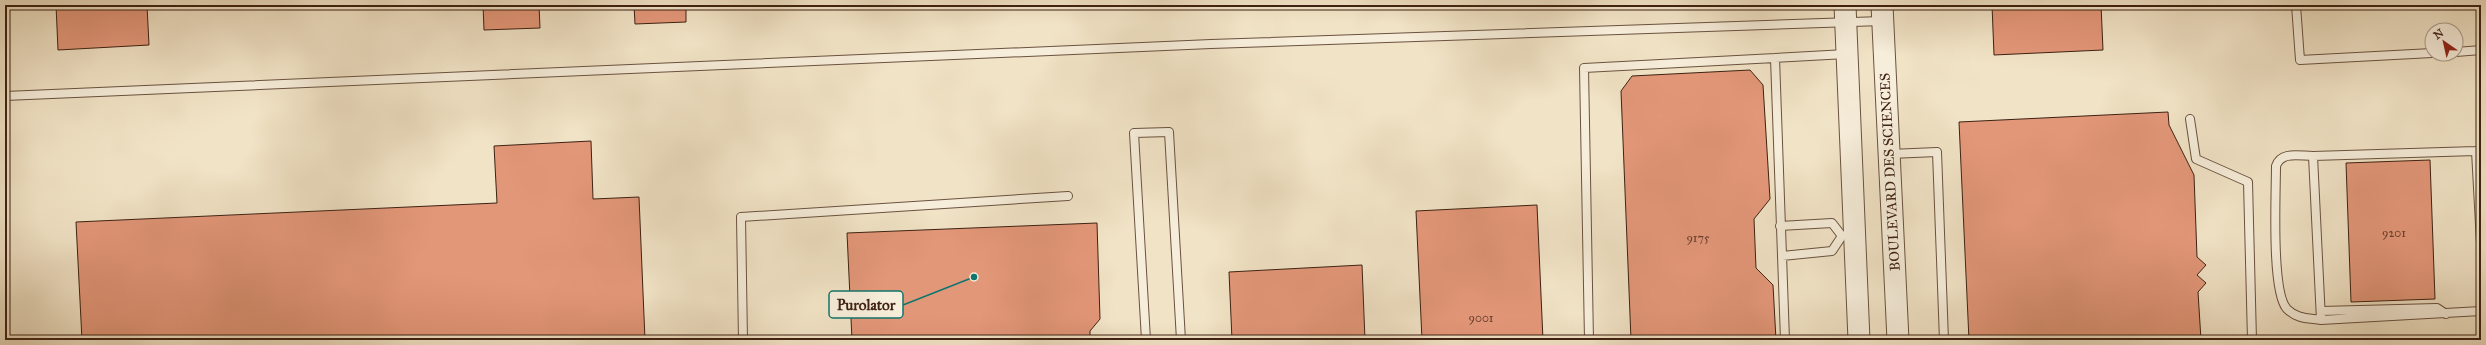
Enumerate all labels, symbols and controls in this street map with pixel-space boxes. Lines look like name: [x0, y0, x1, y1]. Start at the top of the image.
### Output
north arrow: [2424, 22, 2464, 62]
text: N: [2431, 26, 2447, 42]
street label: BOULEVARD DES SCIENCES: [1876, 73, 1904, 271]
house number: 9201: [2382, 226, 2406, 240]
house number: 9175: [1686, 231, 1710, 245]
callout: Purolator: [829, 291, 903, 318]
text: Purolator: [837, 296, 896, 314]
house number: 9001: [1468, 311, 1494, 325]

